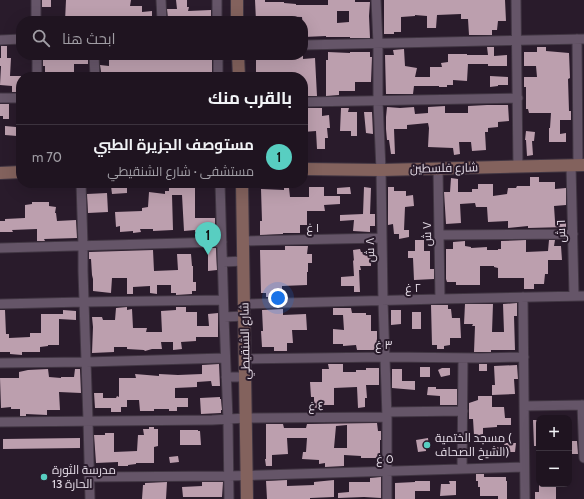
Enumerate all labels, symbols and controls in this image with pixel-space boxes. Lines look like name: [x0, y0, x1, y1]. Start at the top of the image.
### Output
search box: [16, 16, 308, 60]
icon: search: [30, 27, 52, 49]
text: ابحث هنا: [62, 30, 116, 48]
text: بالقرب منك: [208, 88, 292, 108]
text: مستوصف الجزيرة الطبي: [94, 136, 254, 154]
text: 70 m: [32, 149, 62, 165]
text: 1: [277, 149, 281, 165]
street label: شارع فلسطين: [410, 159, 478, 177]
text: مستشفى · شارع الشنقيطي: [107, 163, 254, 179]
street label: ٦ ش: [553, 219, 568, 243]
street label: ١ غ: [306, 220, 320, 236]
street label: ٧ ش: [419, 221, 434, 247]
pin: 1: [195, 222, 221, 255]
street label: ٨ ش: [362, 237, 377, 263]
street label: ٢ غ: [405, 280, 421, 296]
your location: [268, 288, 288, 308]
street label: شارع الشنقيطي: [236, 302, 256, 380]
street label: ٣ غ: [375, 337, 393, 353]
street label: ٤ غ: [308, 398, 324, 414]
map controls: [536, 415, 572, 487]
button: +: [536, 415, 572, 451]
place label: مسجد الختمية ( الشيخ الصحاف): [435, 430, 512, 460]
marker: مسجد الختمية ( الشيخ الصحاف): [422, 440, 432, 450]
street label: ٥ غ: [376, 451, 394, 467]
button: −: [536, 451, 572, 487]
place label: مدرسة الثورة الحارة 13: [52, 462, 116, 491]
marker: مدرسة الثورة الحارة 13: [39, 472, 49, 482]

